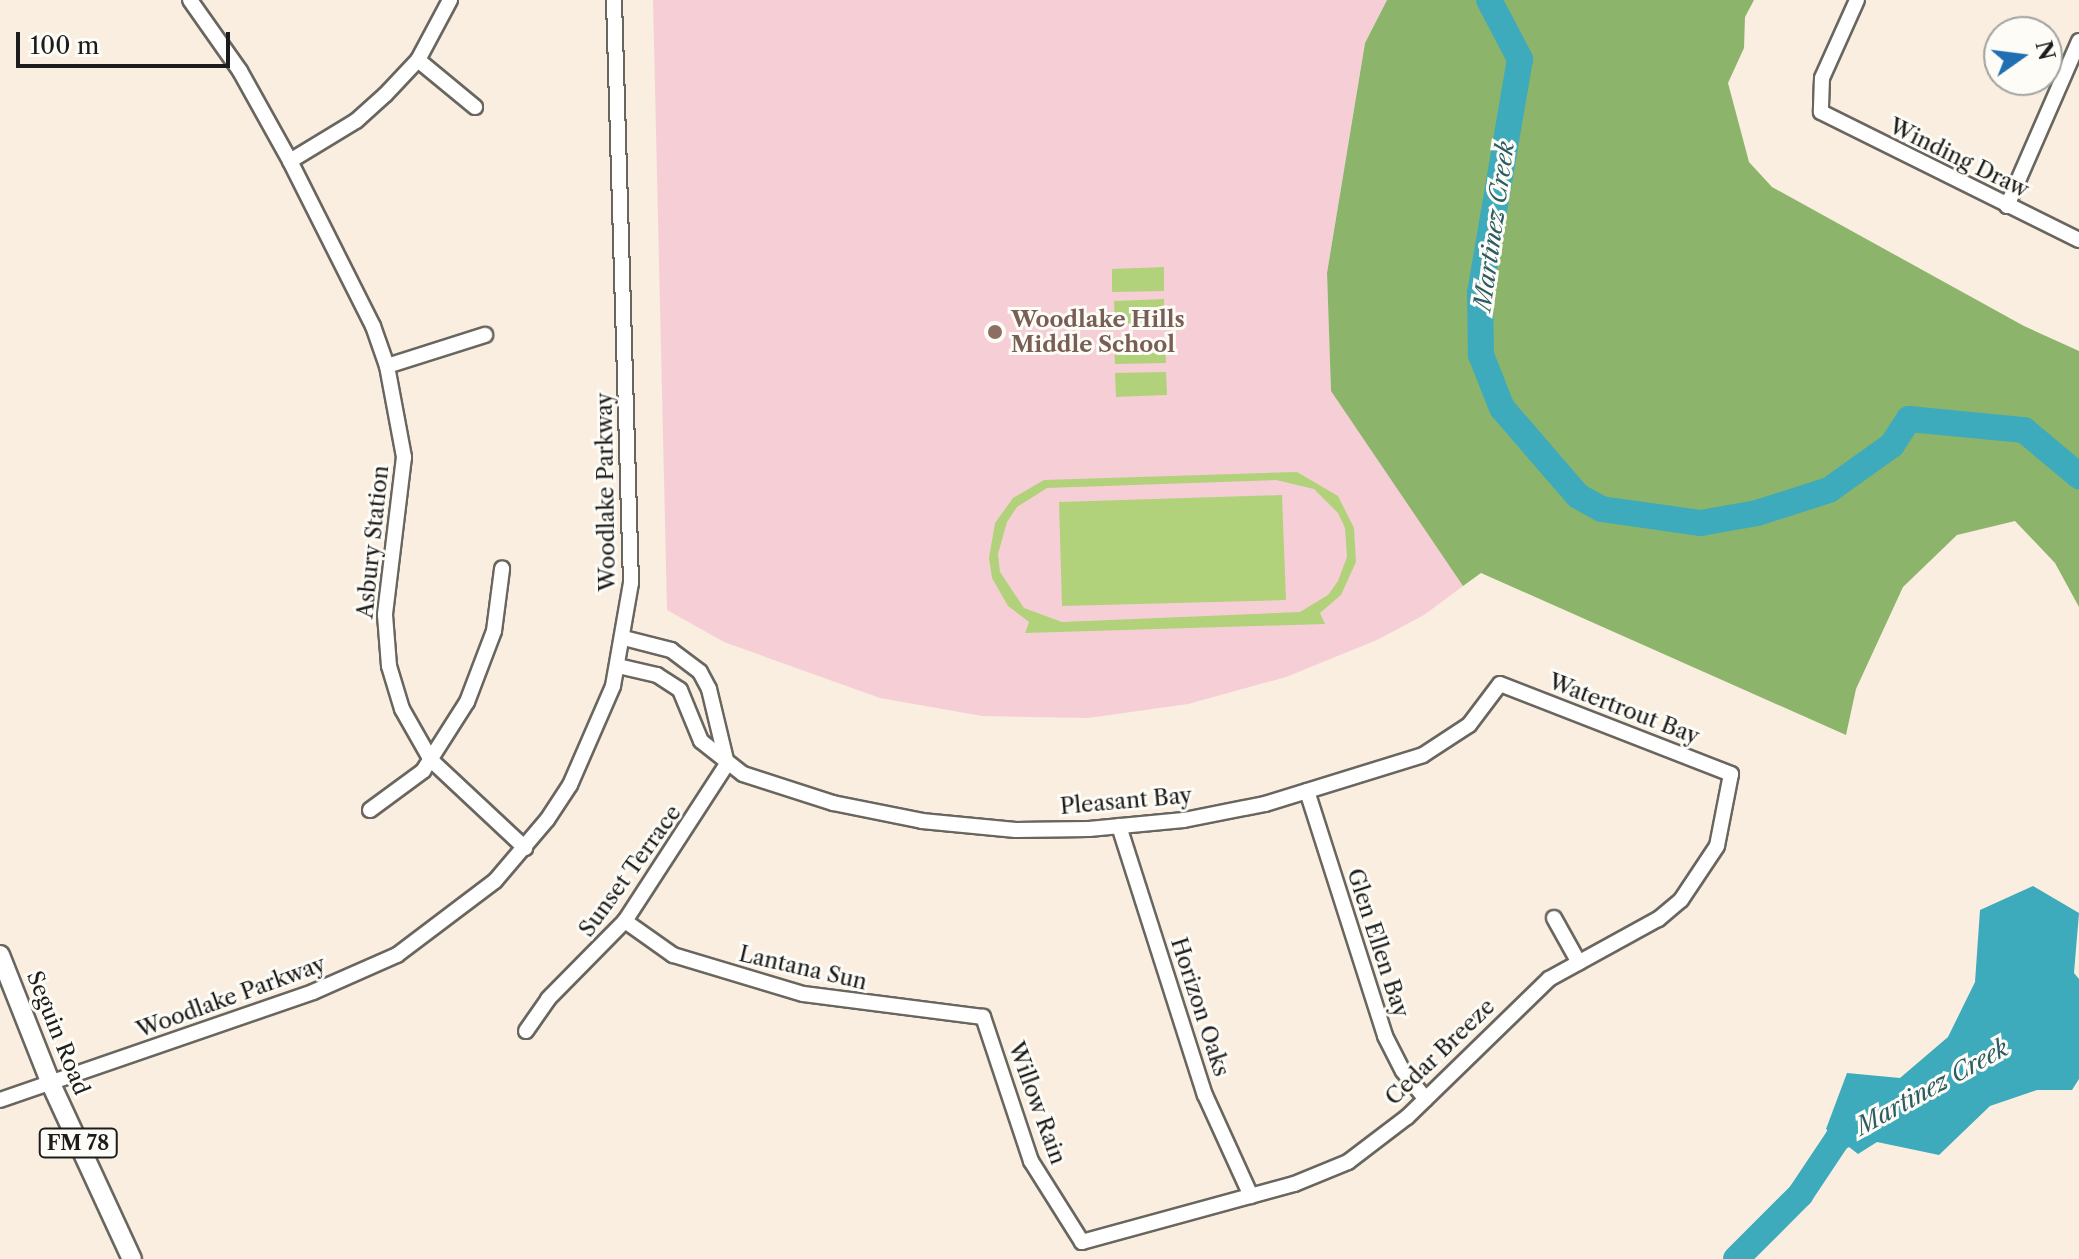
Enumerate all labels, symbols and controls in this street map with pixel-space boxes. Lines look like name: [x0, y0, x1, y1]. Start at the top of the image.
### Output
scale bar: [20, 16, 234, 66]
north arrow: [1983, 16, 2063, 96]
text: 100 m: [30, 31, 99, 60]
text: N: [2029, 38, 2060, 63]
street label: Winding Draw: [1885, 113, 2033, 203]
water label: Martinez Creek: [1468, 140, 1520, 312]
place label: Woodlake Hills Middle School: [1011, 306, 1185, 358]
marker: Woodlake Hills Middle School: [986, 323, 1004, 341]
street label: Woodlake Parkway: [591, 392, 621, 592]
street label: Asbury Station: [352, 464, 394, 620]
street label: Watertrout Bay: [1545, 668, 1703, 750]
street label: Pleasant Bay: [1059, 782, 1193, 820]
street label: Sunset Terrace: [573, 800, 687, 942]
street label: Glen Ellen Bay: [1341, 865, 1415, 1021]
street label: Horizon Oaks: [1165, 934, 1235, 1080]
street label: Lantana Sun: [736, 940, 870, 996]
street label: Woodlake Parkway: [133, 951, 329, 1043]
street label: Seguin Road: [21, 967, 95, 1099]
street label: Cedar Breeze: [1380, 993, 1500, 1111]
water label: Martinez Creek: [1850, 1033, 2014, 1141]
street label: Willow Rain: [1003, 1038, 1071, 1168]
road number: FM 78: [38, 1127, 118, 1159]

